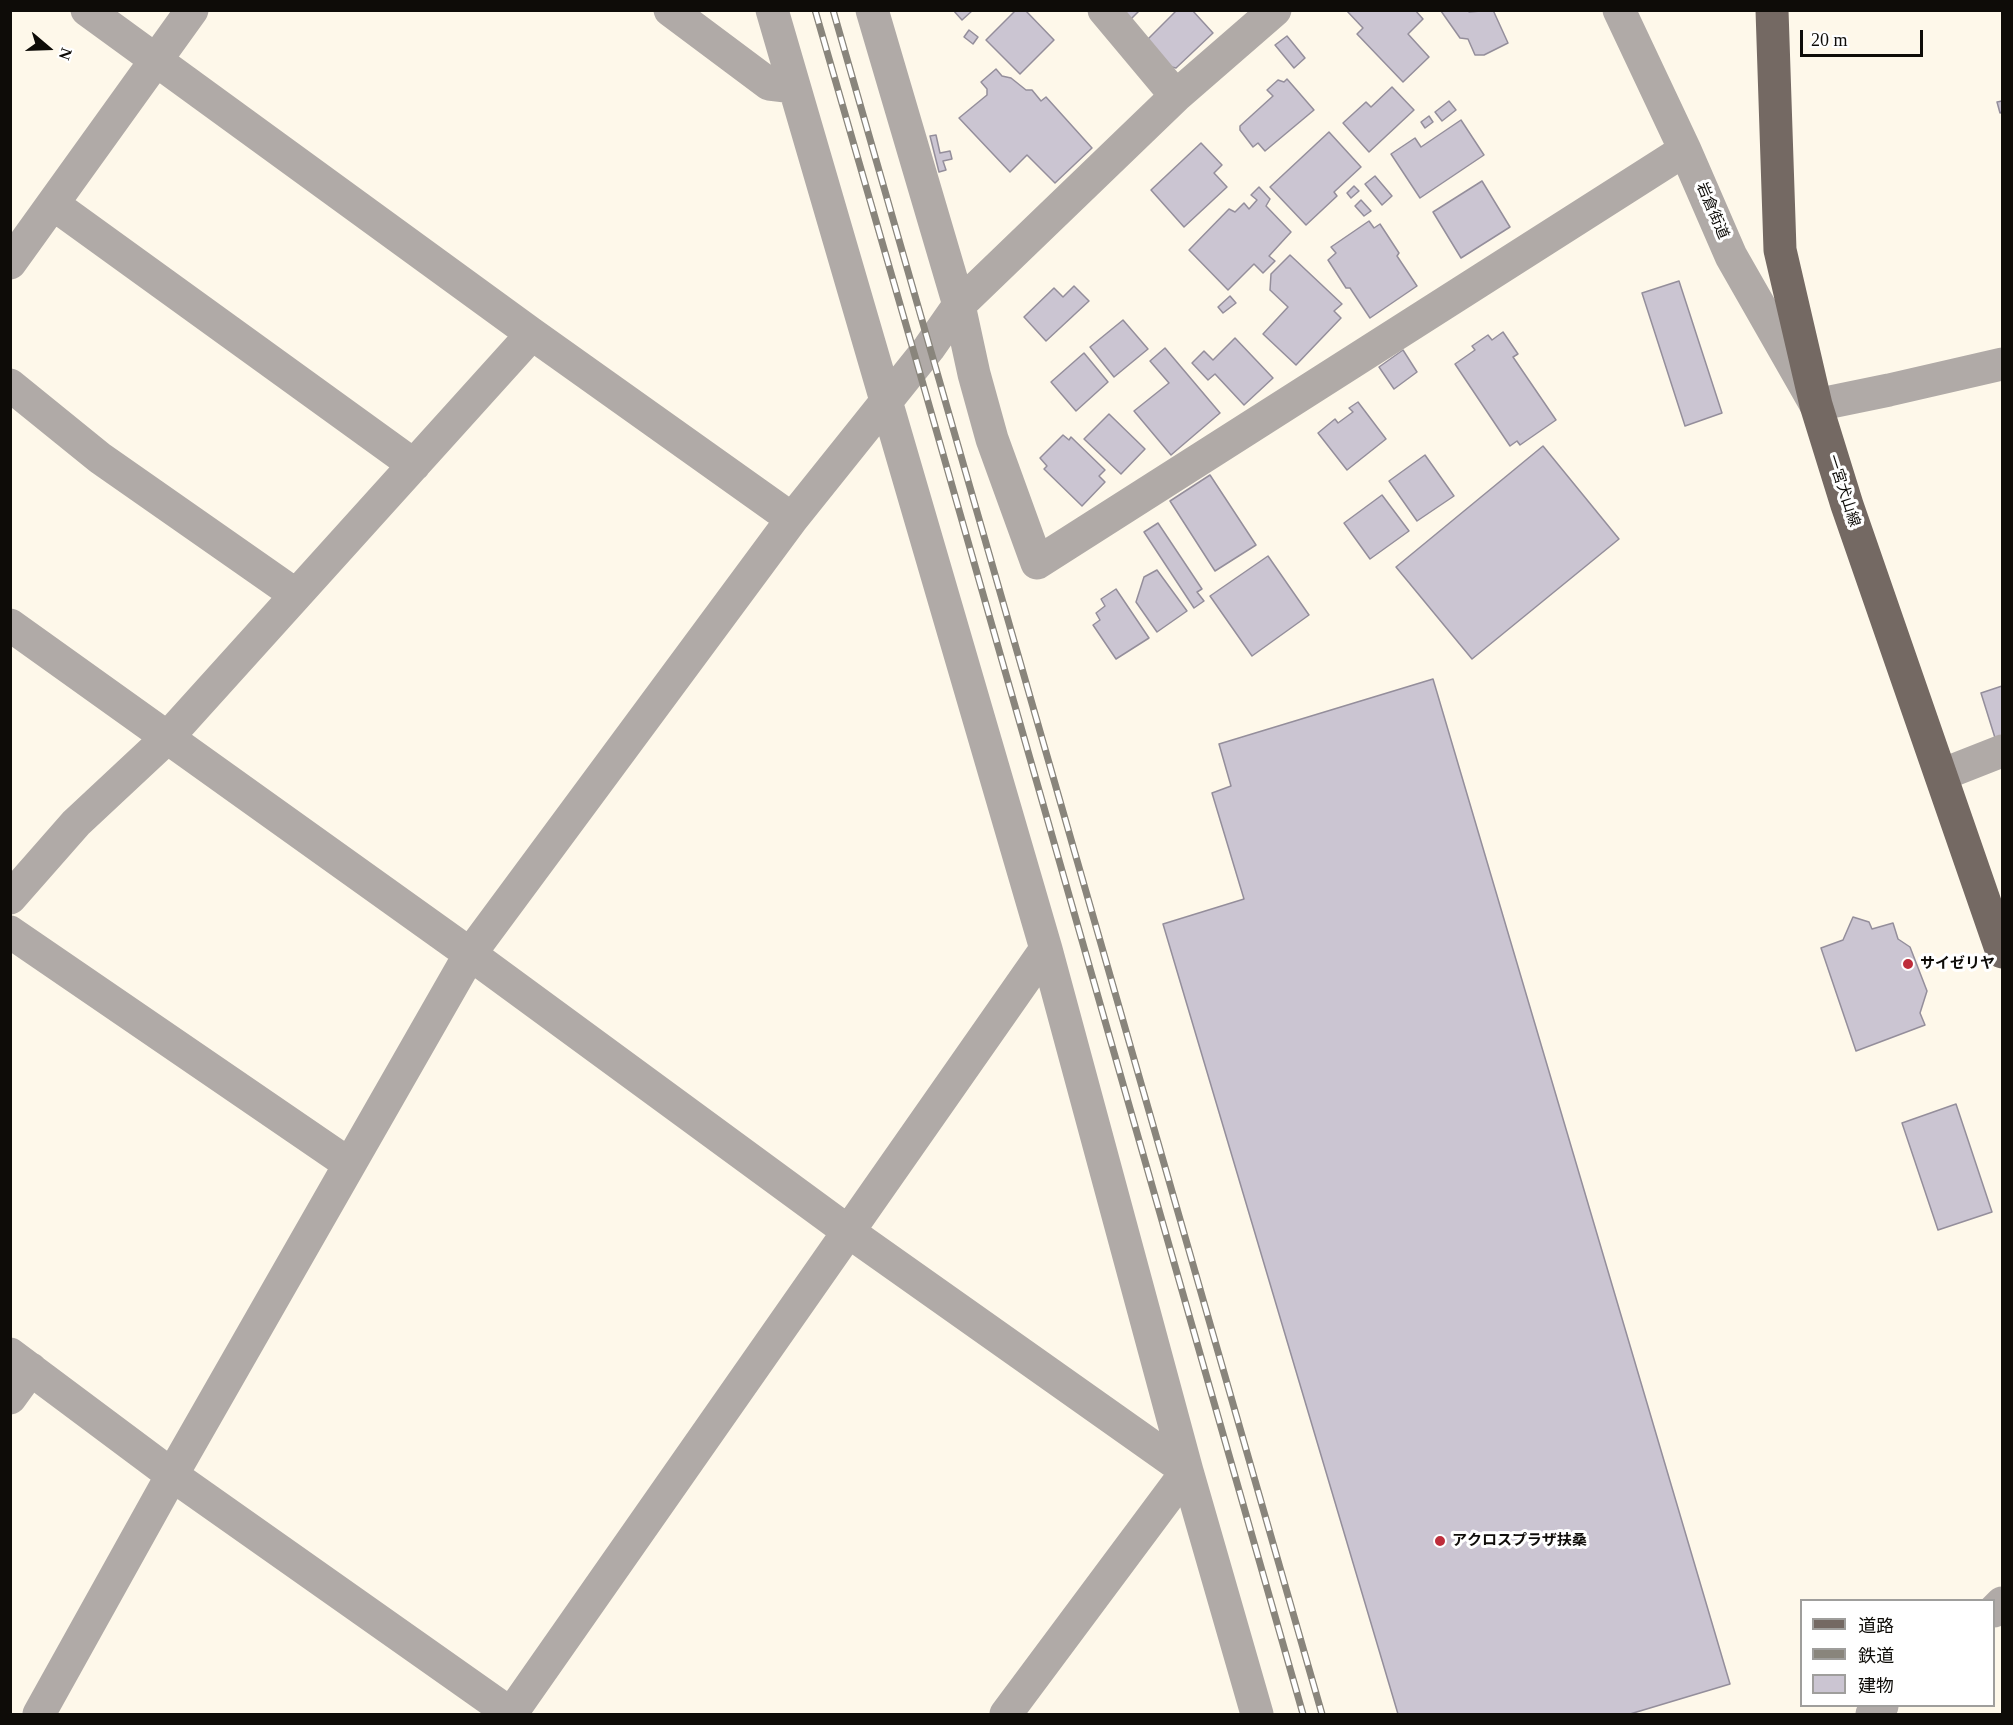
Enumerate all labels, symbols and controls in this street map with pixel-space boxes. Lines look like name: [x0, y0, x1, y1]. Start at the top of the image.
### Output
north arrow: [18, 18, 78, 78]
scale bar: [1803, 18, 1926, 56]
text: 20 m: [1811, 30, 1848, 50]
text: N: [56, 46, 75, 62]
street label: 岩倉街道: [1692, 180, 1732, 242]
street label: 一宮犬山線: [1823, 453, 1863, 529]
place label: サイゼリヤ: [1920, 955, 1995, 973]
marker: サイゼリヤ: [1901, 957, 1915, 971]
place label: アクロスプラザ扶桑: [1452, 1532, 1587, 1550]
marker: アクロスプラザ扶桑: [1433, 1534, 1447, 1548]
legend: [1800, 1599, 1995, 1707]
text: 道路: [1858, 1616, 1894, 1636]
text: 鉄道: [1858, 1646, 1894, 1666]
text: 建物: [1858, 1676, 1894, 1696]

